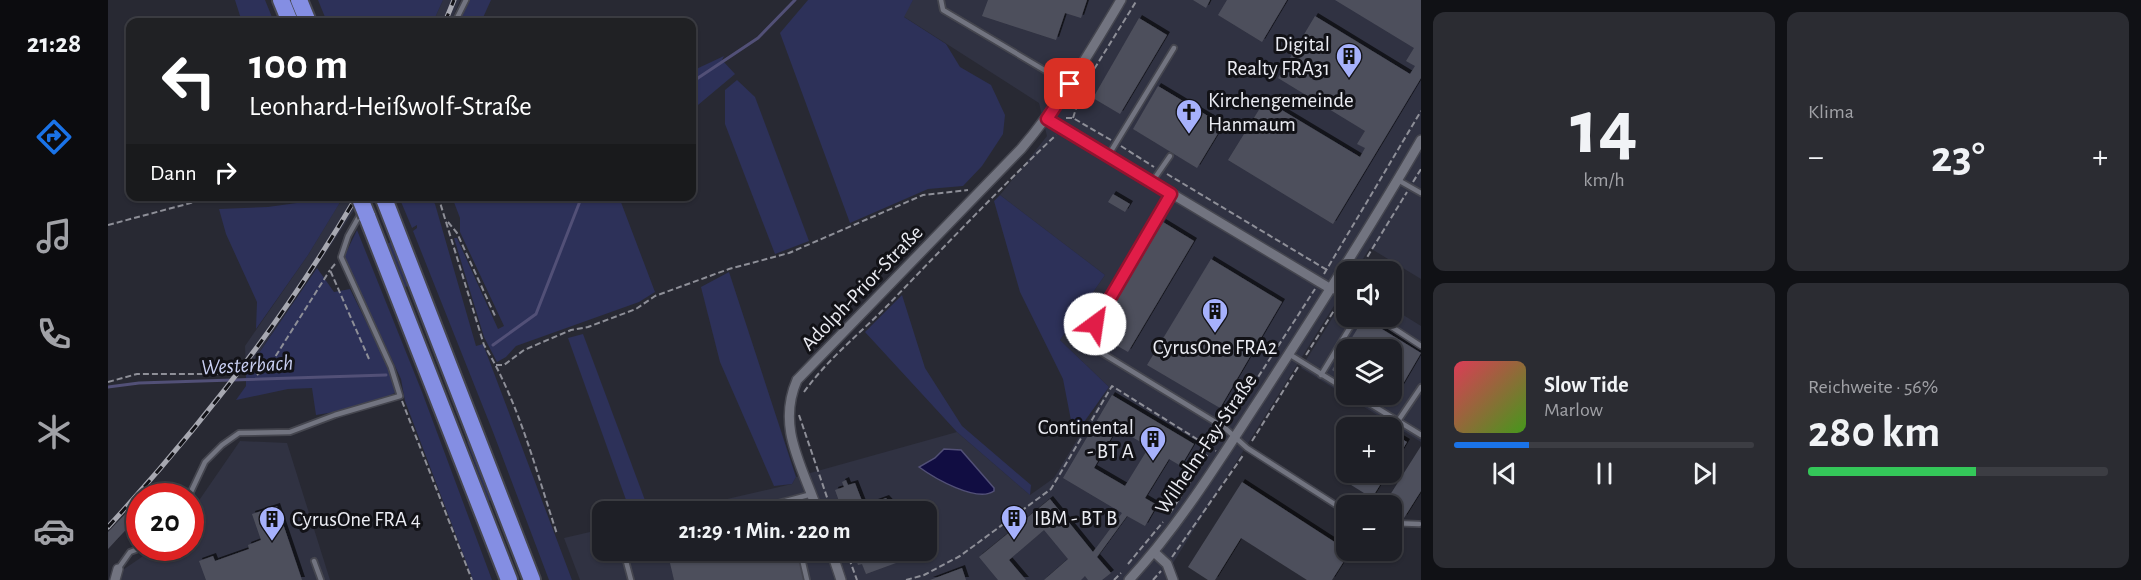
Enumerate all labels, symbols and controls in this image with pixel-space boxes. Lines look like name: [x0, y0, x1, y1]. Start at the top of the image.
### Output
text: 21:28: [27, 30, 81, 57]
place label: Digital Realty FRA31: [1227, 34, 1330, 79]
building icon: Digital Realty FRA31: [1334, 41, 1364, 79]
icon: left: [150, 42, 228, 120]
text: 100 m: [249, 44, 348, 86]
pin: [1044, 58, 1095, 109]
icon: arrive: [1053, 67, 1086, 100]
place label: Kirchengemeinde Hanmaum: [1208, 90, 1354, 135]
text: 14: [1570, 90, 1638, 168]
text: Leonhard-Heißwolf-Straße: [249, 93, 532, 120]
church icon: Kirchengemeinde Hanmaum: [1174, 97, 1204, 135]
text: Klima: [1808, 102, 1854, 122]
icon: directions: [33, 116, 75, 158]
text: 23°: [1931, 135, 1985, 180]
text: −: [1808, 141, 1824, 174]
text: +: [2092, 141, 2108, 174]
icon: right: [209, 156, 242, 189]
text: Dann: [150, 162, 197, 184]
text: km/h: [1583, 170, 1625, 190]
icon: music: [33, 215, 75, 257]
street label: Adolph-Prior-Straße: [797, 221, 927, 355]
map controls: [1336, 261, 1402, 561]
button: sound: [1336, 261, 1402, 327]
position arrow: [1063, 292, 1127, 356]
building icon: CyrusOne FRA2: [1200, 296, 1230, 334]
icon: phone: [33, 313, 75, 355]
place label: CyrusOne FRA2: [1153, 337, 1277, 358]
button: layers: [1336, 339, 1402, 405]
water label: Westerbach: [200, 352, 294, 378]
street label: Wilhelm-Fay-Straße: [1151, 370, 1261, 518]
text: Slow Tide: [1544, 374, 1629, 396]
text: Reichweite · 56%: [1808, 377, 1938, 397]
text: Marlow: [1544, 400, 1603, 420]
text: 280 km: [1808, 410, 1940, 455]
icon: climate: [33, 411, 75, 453]
place label: Continental - BT A: [1038, 417, 1134, 462]
button: +: [1336, 417, 1402, 483]
building icon: Continental - BT A: [1138, 424, 1168, 462]
icon: previous: [1488, 457, 1521, 490]
icon: pause: [1588, 457, 1621, 490]
icon: next: [1688, 457, 1721, 490]
speed limit sign: 20: [126, 483, 204, 561]
button: −: [1336, 495, 1402, 561]
building icon: IBM - BT B: [999, 503, 1029, 541]
building icon: CyrusOne FRA 4: [257, 504, 287, 542]
place label: IBM - BT B: [1034, 508, 1117, 529]
place label: CyrusOne FRA 4: [292, 509, 421, 530]
icon: car: [33, 510, 75, 552]
text: 21:29 · 1 Min. · 220 m: [678, 520, 851, 542]

